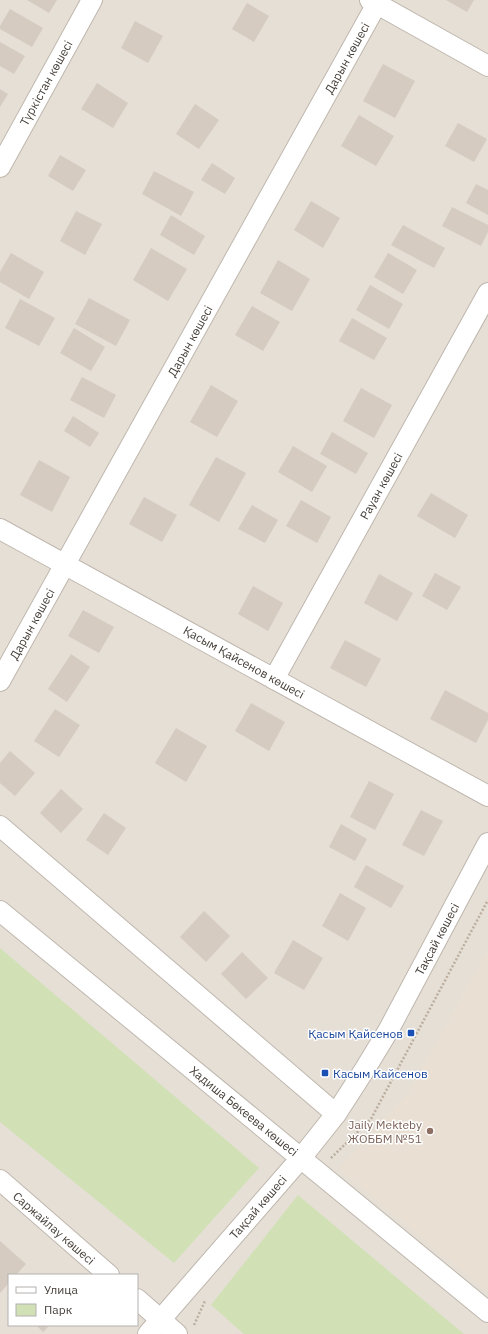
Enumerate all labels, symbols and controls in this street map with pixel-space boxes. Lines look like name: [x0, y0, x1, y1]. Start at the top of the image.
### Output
street label: Дарын көшесі: [321, 20, 373, 96]
street label: Түркістан көшесі: [16, 38, 76, 128]
street label: Дарын көшесі: [164, 303, 216, 379]
street label: Рауан көшесі: [357, 450, 405, 522]
street label: Дарын көшесі: [6, 586, 58, 662]
street label: Қасым Қайсенов көшесі: [181, 622, 307, 702]
street label: Тақсай көшесі: [412, 900, 462, 978]
place label: Қасым Қайсенов: [308, 1026, 403, 1041]
marker: Қасым Қайсенов: [406, 1028, 416, 1038]
street label: Хадиша Бөкеева көшесі: [187, 1063, 301, 1159]
place label: Касым Кайсенов: [333, 1066, 428, 1081]
marker: Касым Кайсенов: [320, 1068, 330, 1078]
place label: Jaily Mekteby ЖОББМ №51: [348, 1117, 422, 1146]
marker: Jaily Mekteby ЖОББМ №51: [425, 1126, 435, 1136]
street label: Тақсай көшесі: [226, 1172, 290, 1242]
street label: Саржайлау көшесі: [10, 1188, 98, 1268]
legend: [8, 1274, 138, 1326]
text: Улица: [44, 1282, 78, 1297]
text: Парк: [44, 1302, 73, 1317]

